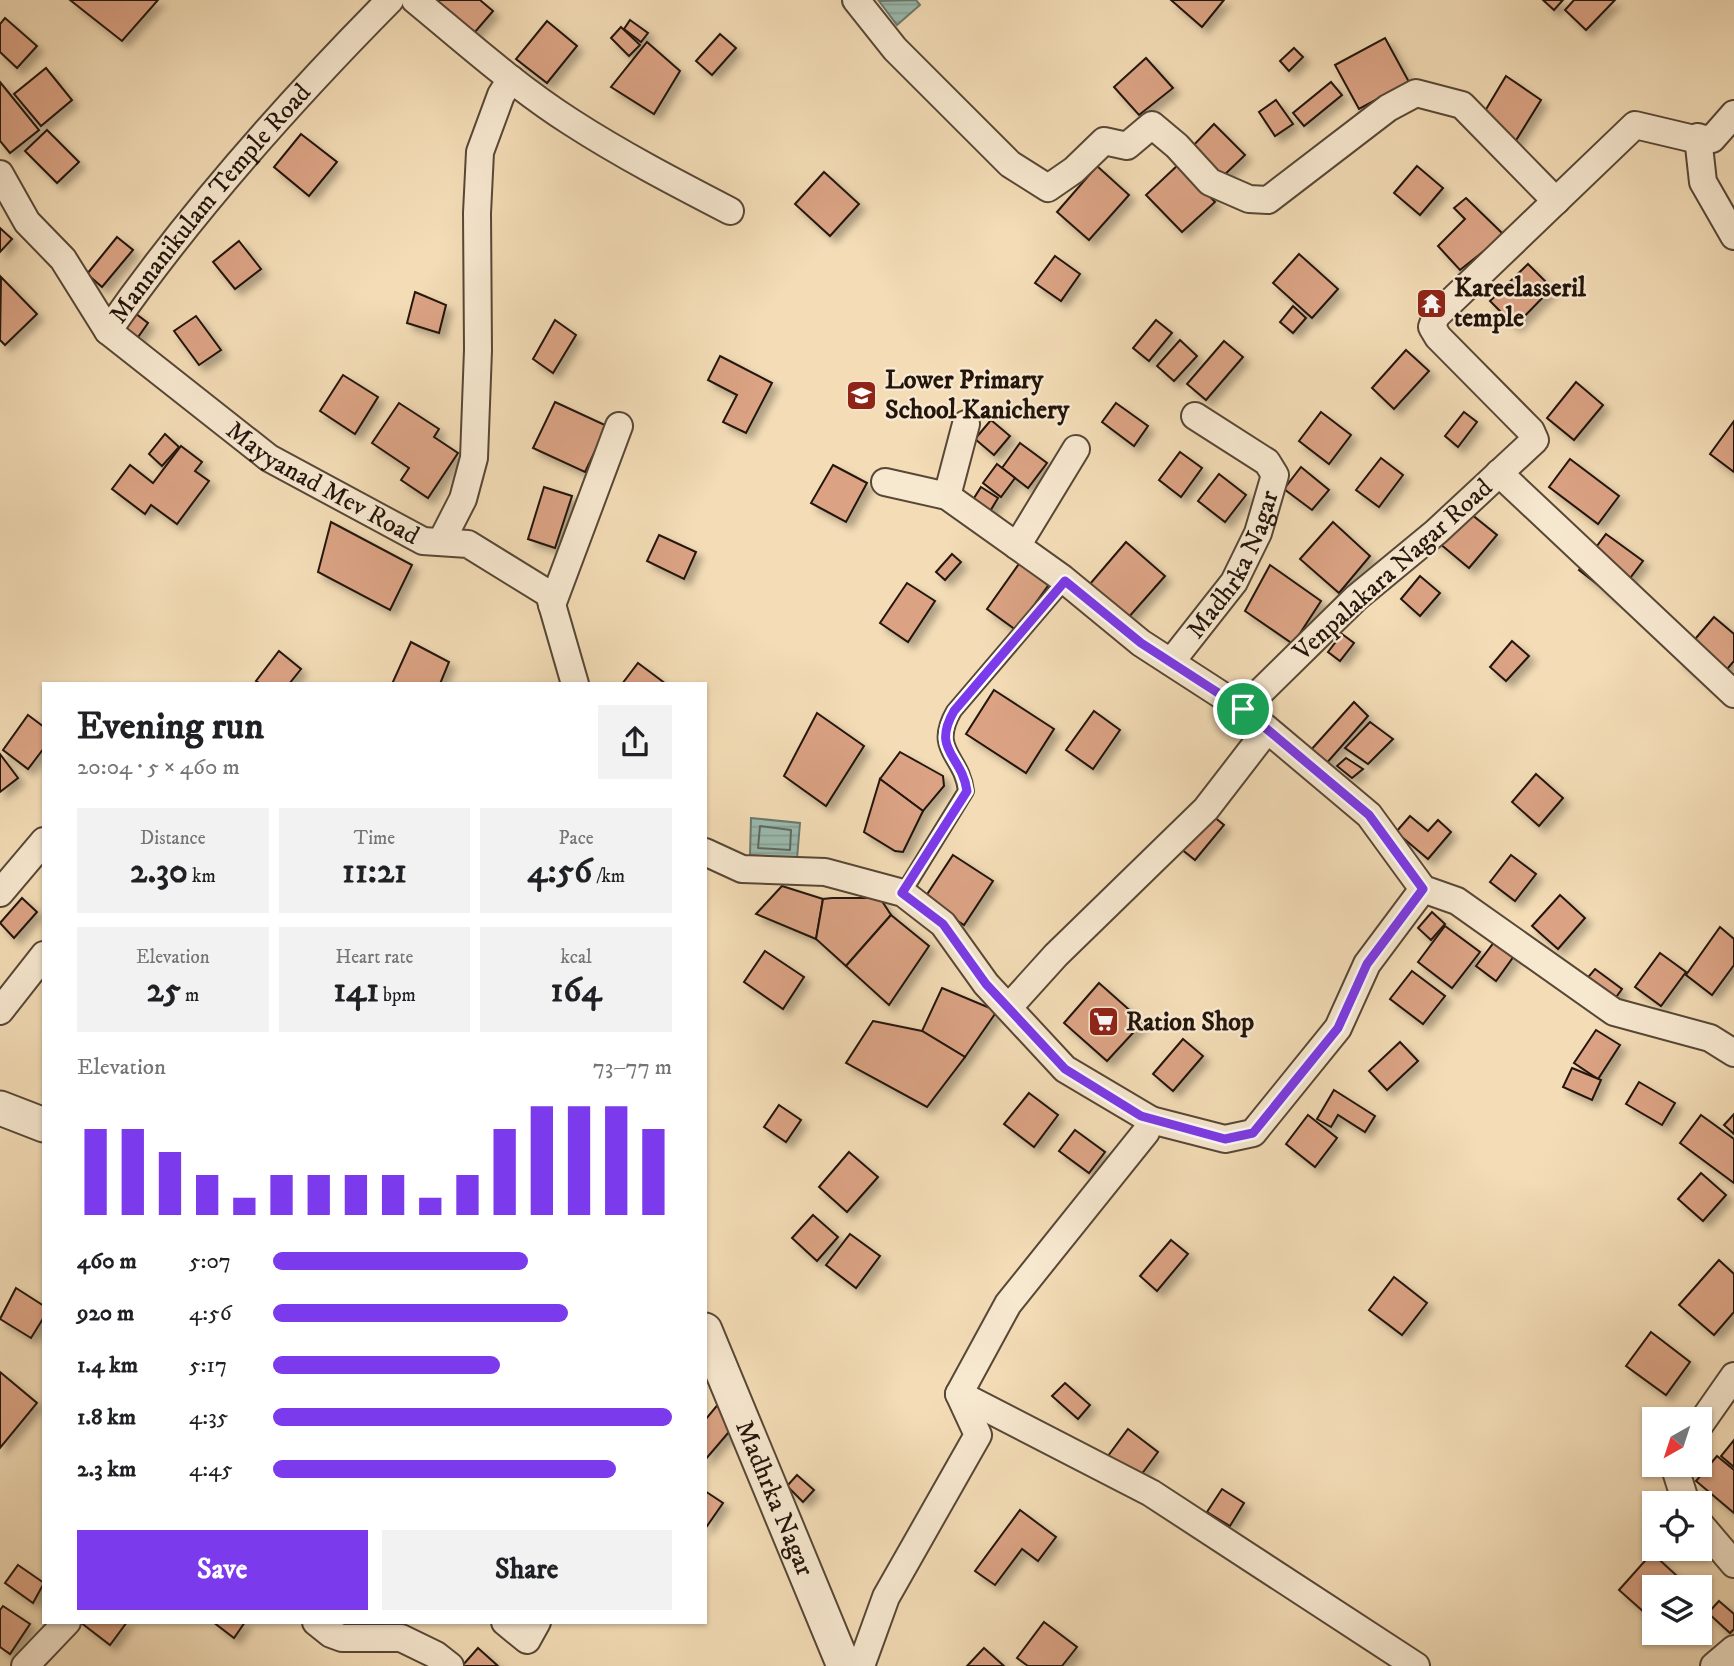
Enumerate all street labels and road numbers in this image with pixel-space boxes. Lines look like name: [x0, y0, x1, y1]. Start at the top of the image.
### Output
street label: Mannanikulam Temple Road: [102, 77, 318, 330]
street label: Mayyanad Mev Road: [219, 414, 425, 552]
street label: Venpalakara Nagar Road: [1286, 472, 1500, 669]
street label: Madhrka Nagar: [1179, 486, 1286, 645]
street label: Madhrka Nagar: [728, 1415, 822, 1581]

